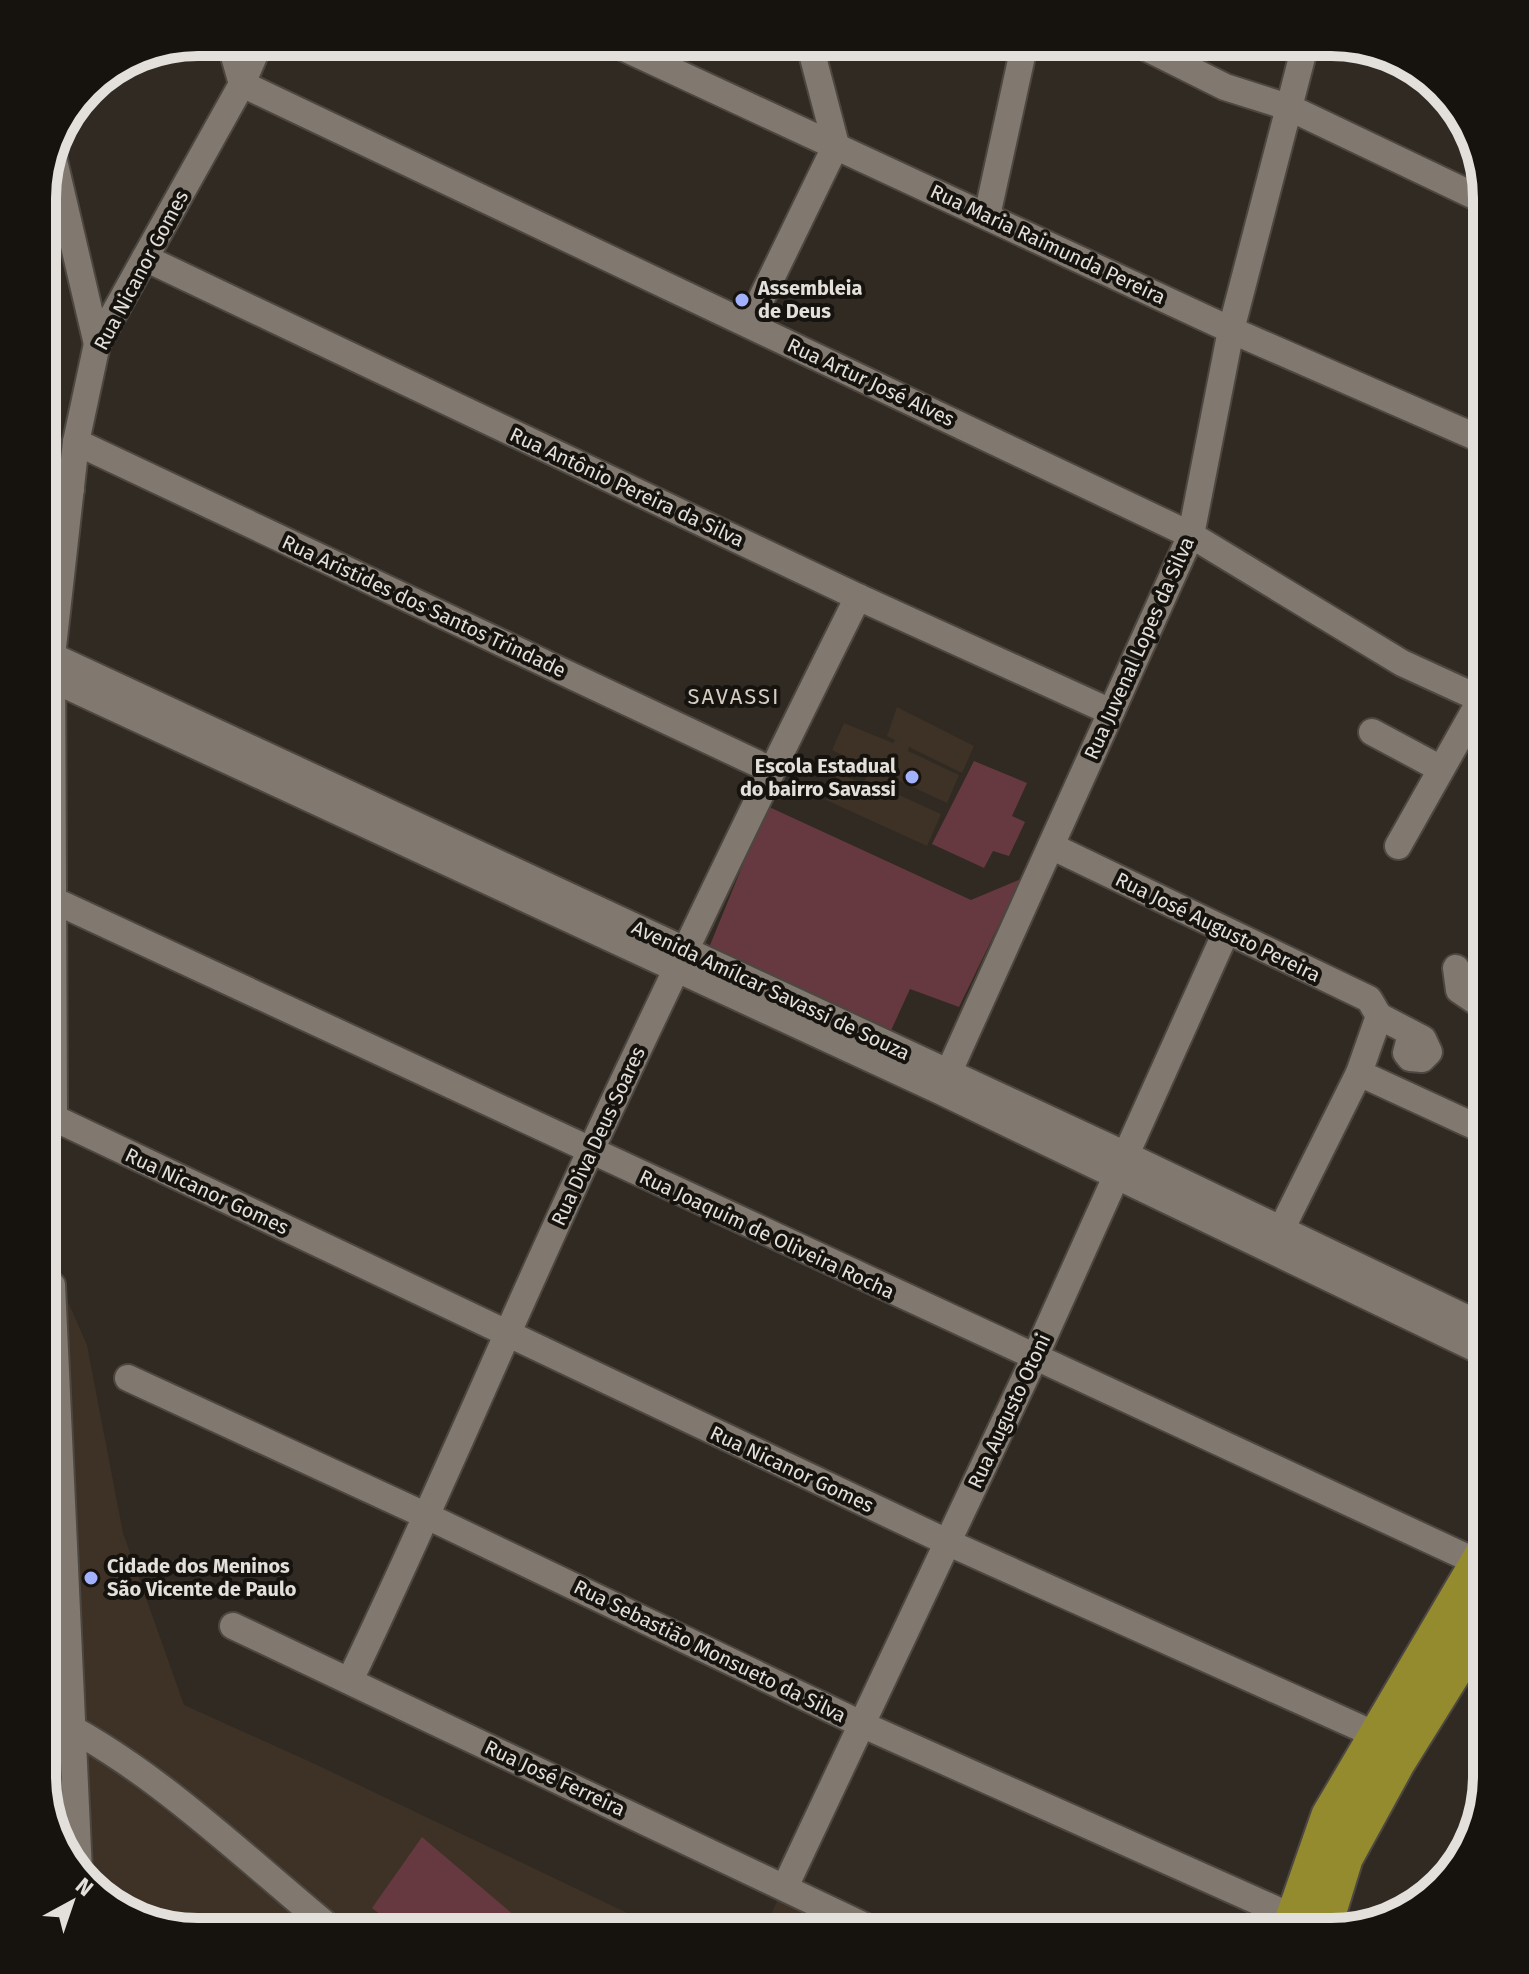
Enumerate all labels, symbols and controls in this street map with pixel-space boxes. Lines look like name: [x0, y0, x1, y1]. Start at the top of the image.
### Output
street label: Rua Maria Raimunda Pereira: [927, 179, 1169, 309]
street label: Rua Nicanor Gomes: [89, 186, 193, 354]
place label: Assembleia de Deus: [757, 276, 862, 323]
marker: Assembleia de Deus: [733, 291, 751, 309]
street label: Rua Artur José Alves: [784, 333, 958, 431]
street label: Rua Antônio Pereira da Silva: [506, 422, 748, 552]
street label: Rua Aristides dos Santos Trindade: [278, 530, 570, 682]
street label: Rua Juvenal Lopes da Silva: [1079, 533, 1199, 763]
district label: SAVASSI: [688, 683, 780, 710]
place label: Escola Estadual do bairro Savassi: [740, 754, 896, 801]
marker: Escola Estadual do bairro Savassi: [903, 768, 921, 786]
street label: Rua José Augusto Pereira: [1112, 867, 1324, 987]
street label: Avenida Amílcar Savassi de Souza: [628, 915, 914, 1065]
street label: Rua Diva Deus Soares: [546, 1043, 650, 1229]
street label: Rua Nicanor Gomes: [121, 1143, 293, 1239]
street label: Rua Joaquim de Oliveira Rocha: [636, 1164, 898, 1304]
street label: Rua Augusto Otoni: [963, 1330, 1055, 1492]
street label: Rua Nicanor Gomes: [706, 1421, 878, 1517]
place label: Cidade dos Meninos São Vicente de Paulo: [107, 1554, 297, 1601]
marker: Cidade dos Meninos São Vicente de Paulo: [82, 1569, 100, 1587]
street label: Rua Sebastião Monsueto da Silva: [570, 1575, 850, 1727]
street label: Rua José Ferreira: [481, 1735, 629, 1821]
north arrow: [32, 1862, 112, 1942]
text: N: [70, 1872, 99, 1902]

